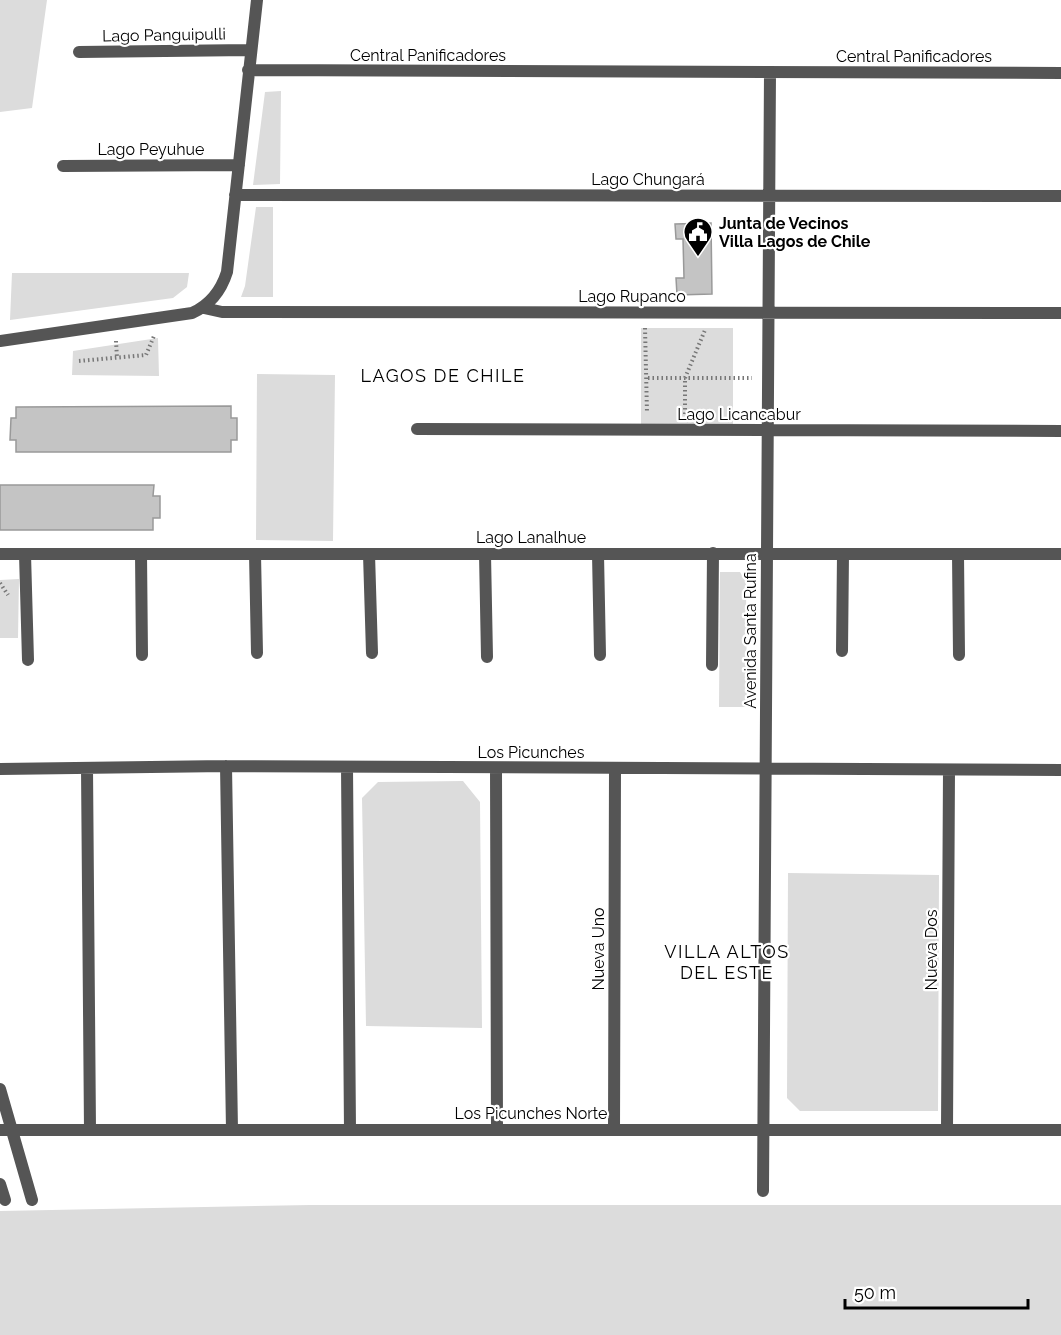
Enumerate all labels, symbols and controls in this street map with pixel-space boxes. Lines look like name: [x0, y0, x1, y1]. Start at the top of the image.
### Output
street label: Lago Panguipulli: [102, 24, 226, 46]
street label: Central Panificadores: [350, 46, 506, 65]
street label: Central Panificadores: [836, 47, 992, 66]
street label: Lago Peyuhue: [98, 140, 204, 159]
street label: Lago Chungará: [591, 170, 705, 189]
place label: Junta de Vecinos Villa Lagos de Chile: [719, 214, 871, 251]
public building icon: Junta de Vecinos Villa Lagos de Chile: [682, 216, 714, 258]
street label: Lago Rupanco: [578, 287, 686, 306]
district label: LAGOS DE CHILE: [360, 365, 526, 386]
street label: Lago Licancabur: [677, 405, 801, 424]
street label: Lago Lanalhue: [476, 528, 586, 547]
street label: Avenida Santa Rufina: [741, 553, 760, 709]
street label: Los Picunches: [478, 743, 585, 762]
street label: Nueva Uno: [589, 908, 608, 990]
street label: Nueva Dos: [922, 909, 941, 990]
district label: VILLA ALTOS DEL ESTE: [664, 941, 790, 983]
street label: Los Picunches Norte: [455, 1104, 607, 1123]
scale bar: [845, 1272, 1028, 1310]
text: 50 m: [854, 1282, 896, 1303]

